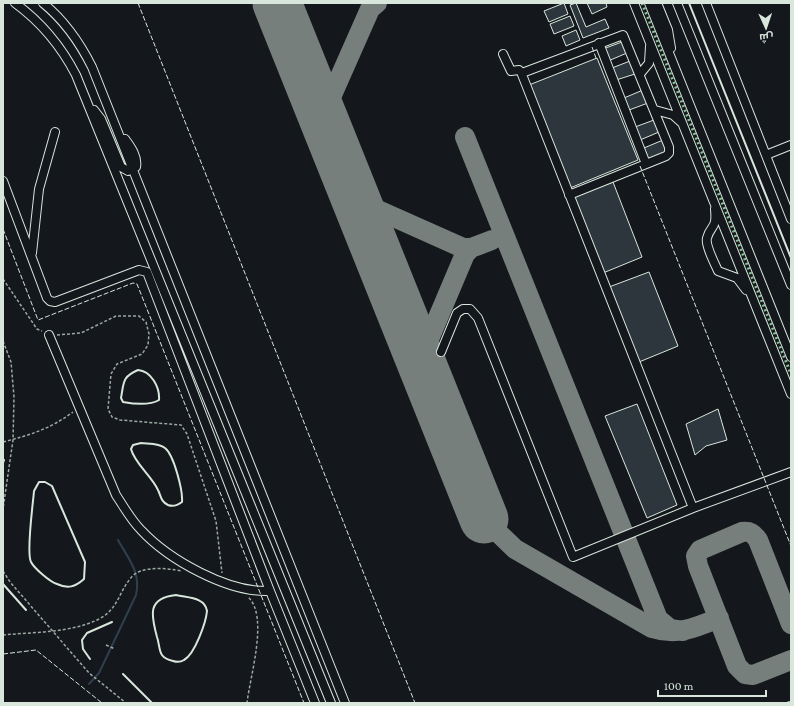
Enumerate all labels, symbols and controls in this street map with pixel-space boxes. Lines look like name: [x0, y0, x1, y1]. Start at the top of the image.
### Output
north arrow: [746, 8, 786, 48]
text: ش: [759, 31, 774, 44]
scale bar: [658, 672, 766, 698]
text: 100 m: [664, 679, 694, 693]

